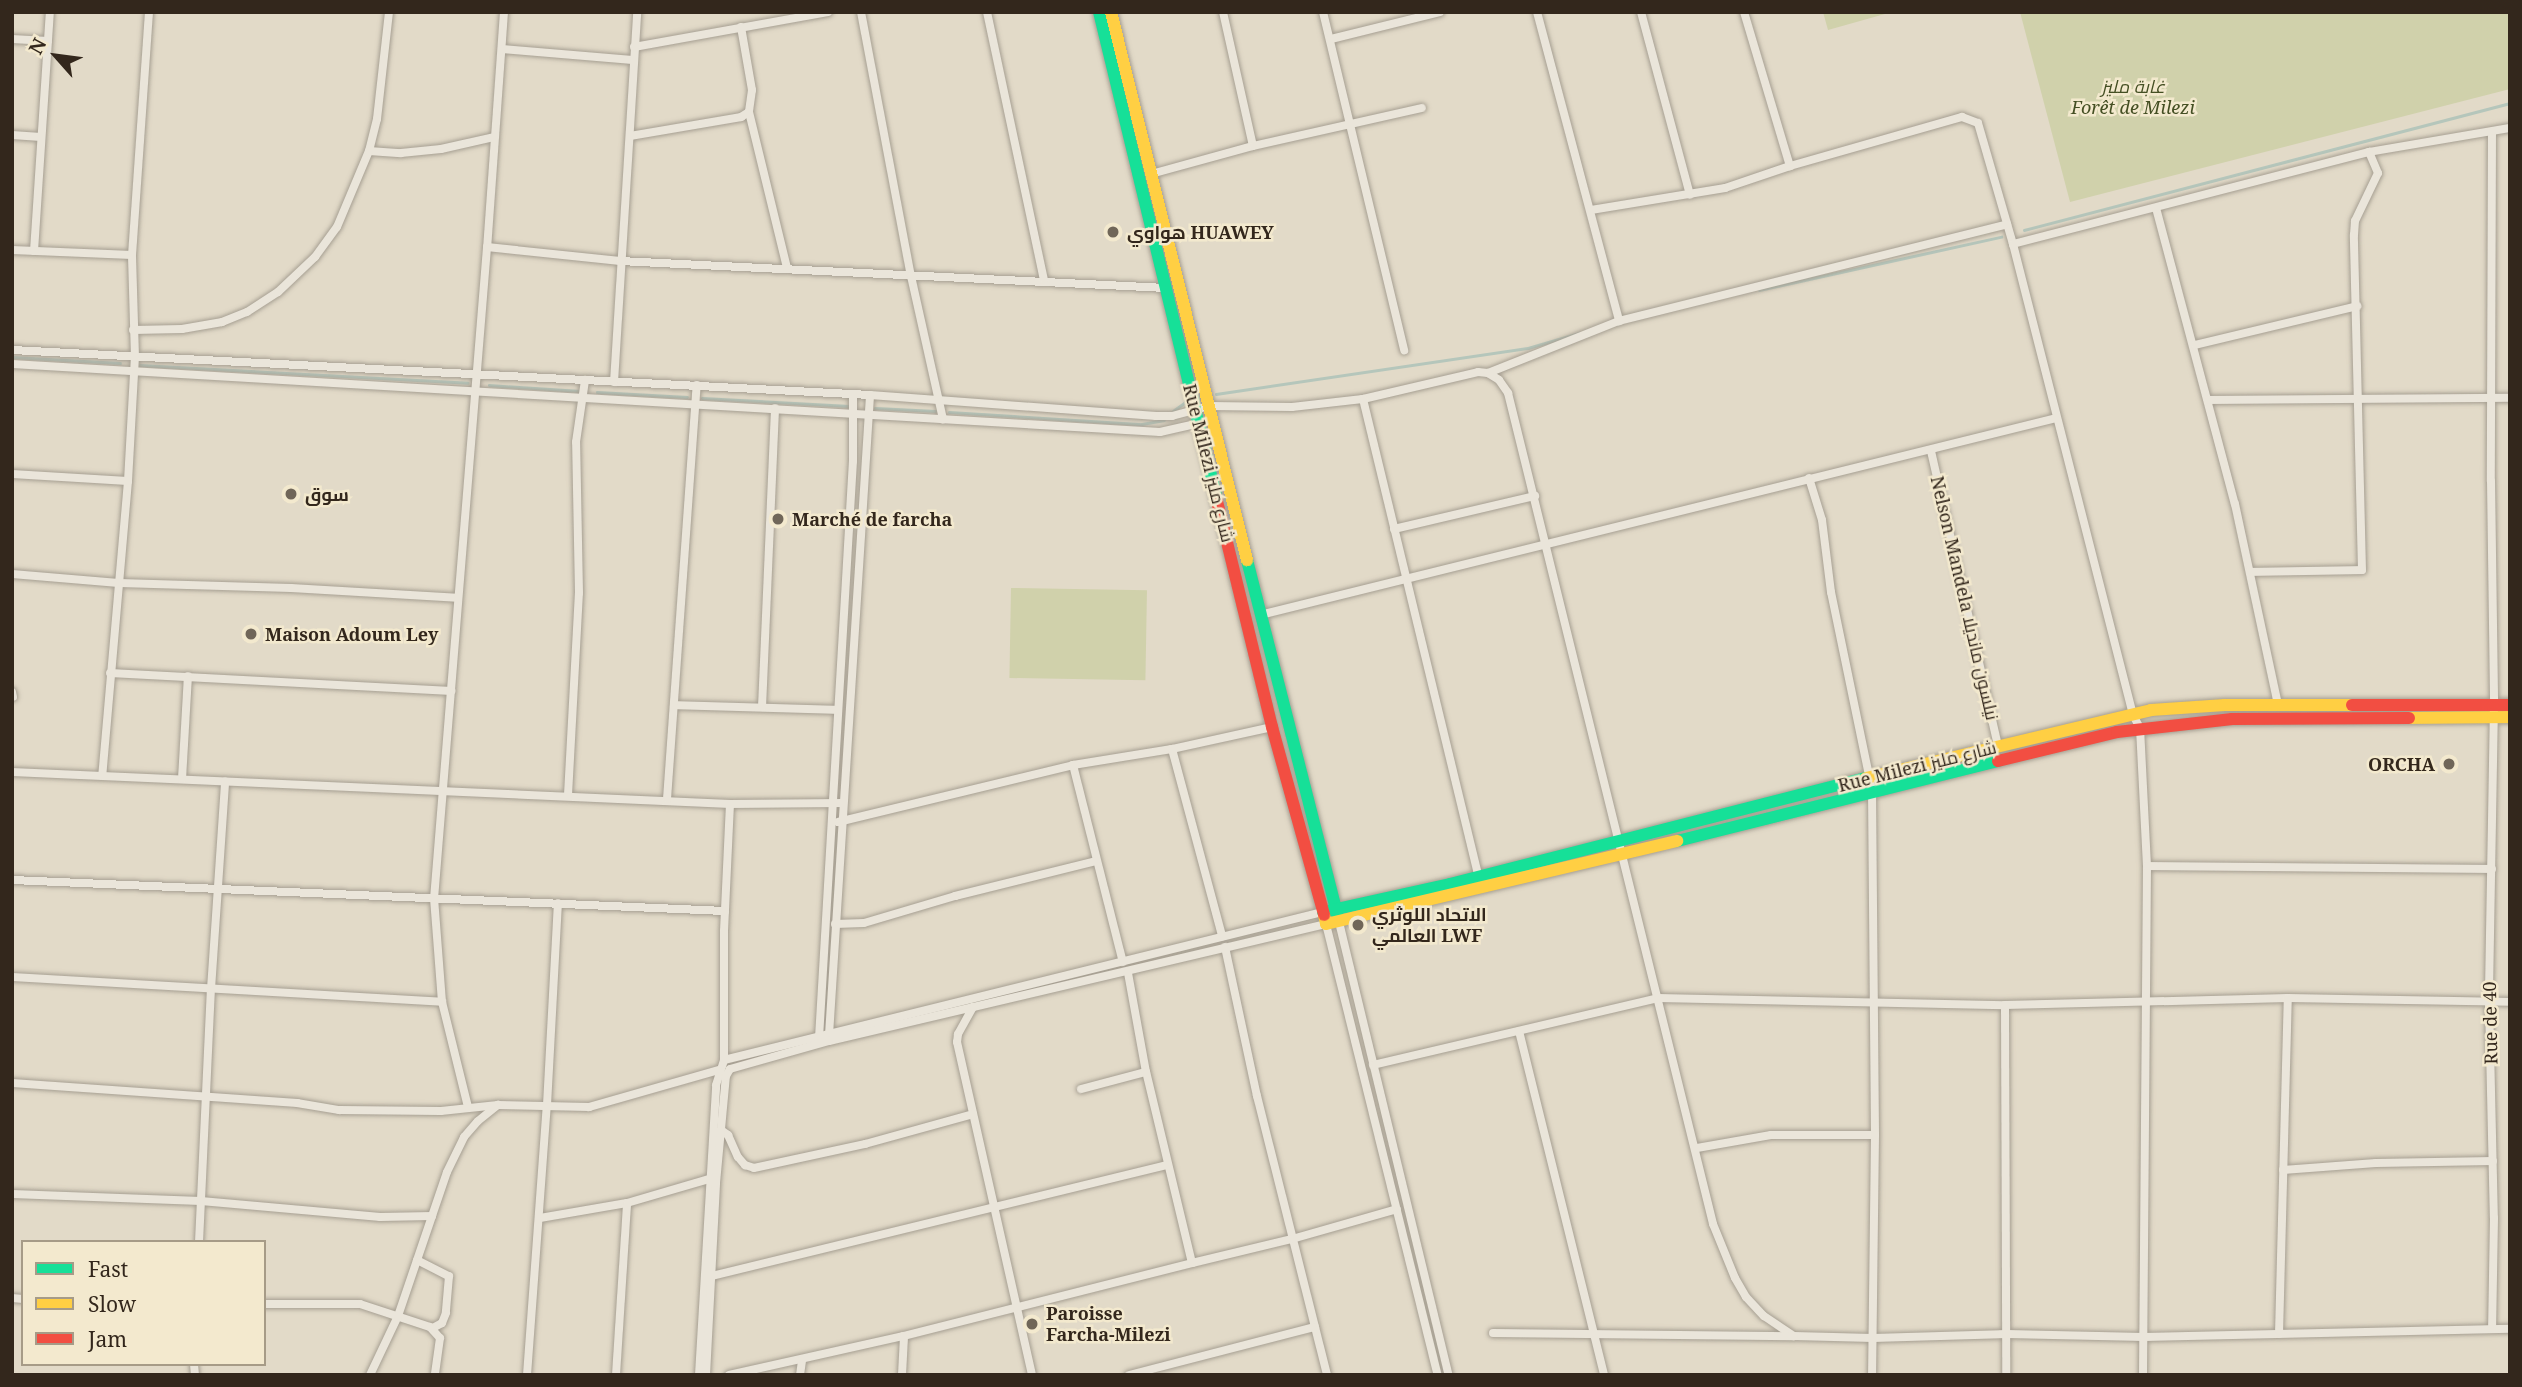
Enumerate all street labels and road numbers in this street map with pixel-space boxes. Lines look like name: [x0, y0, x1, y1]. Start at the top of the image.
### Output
street label: Rue Milezi شارع مليز: [1179, 382, 1239, 544]
street label: Nelson Mandela نيلسون مانديلا: [1926, 474, 2004, 722]
street label: Rue Milezi شارع مليز: [1836, 736, 1998, 796]
street label: Rue de 40: [2478, 981, 2502, 1065]

